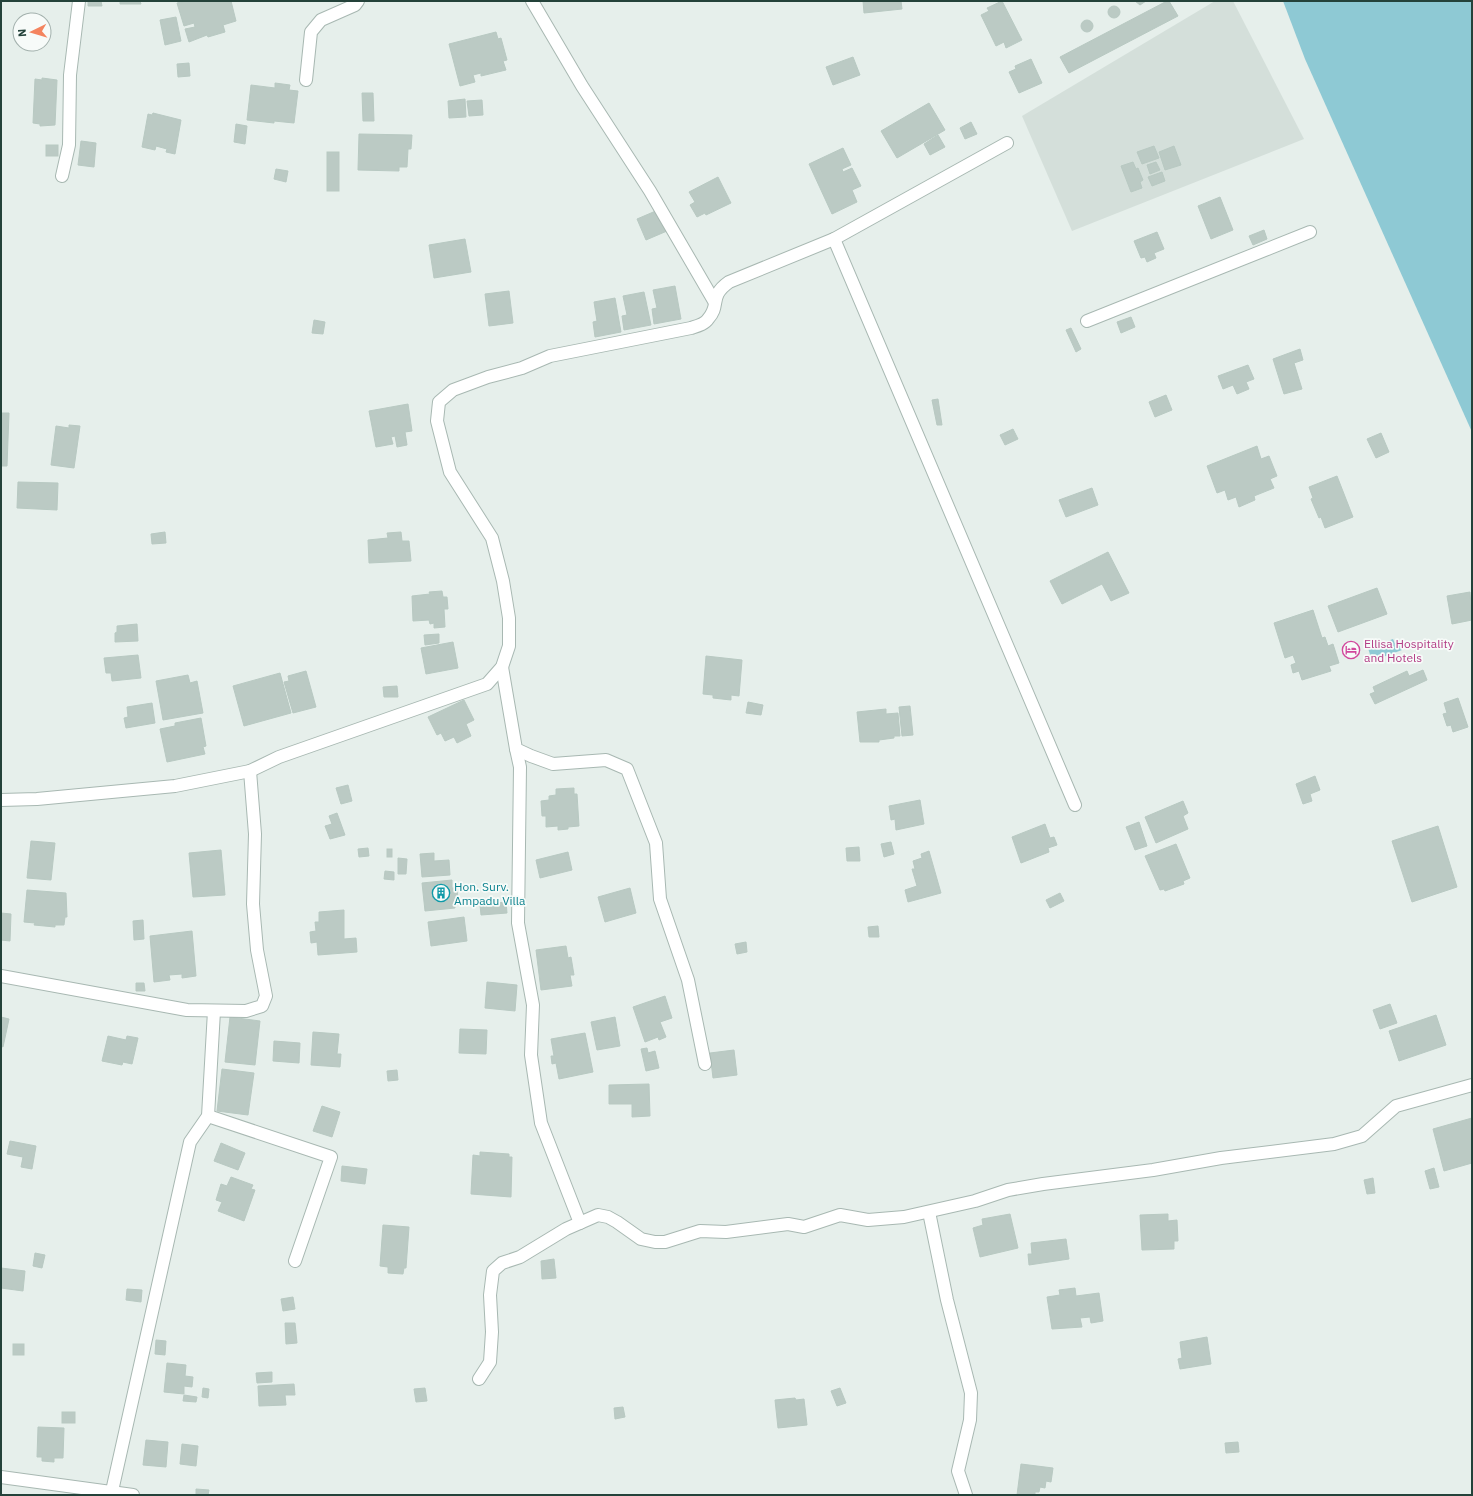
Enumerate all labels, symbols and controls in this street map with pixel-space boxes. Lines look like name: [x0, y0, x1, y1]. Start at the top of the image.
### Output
north arrow: [12, 12, 52, 52]
text: N: [15, 28, 29, 37]
place label: Ellisa Hospitality and Hotels: [1364, 636, 1454, 665]
hotel icon: Ellisa Hospitality and Hotels: [1341, 640, 1361, 660]
place label: Hon. Surv. Ampadu Villa: [454, 879, 526, 908]
building icon: Hon. Surv. Ampadu Villa: [431, 883, 451, 903]

